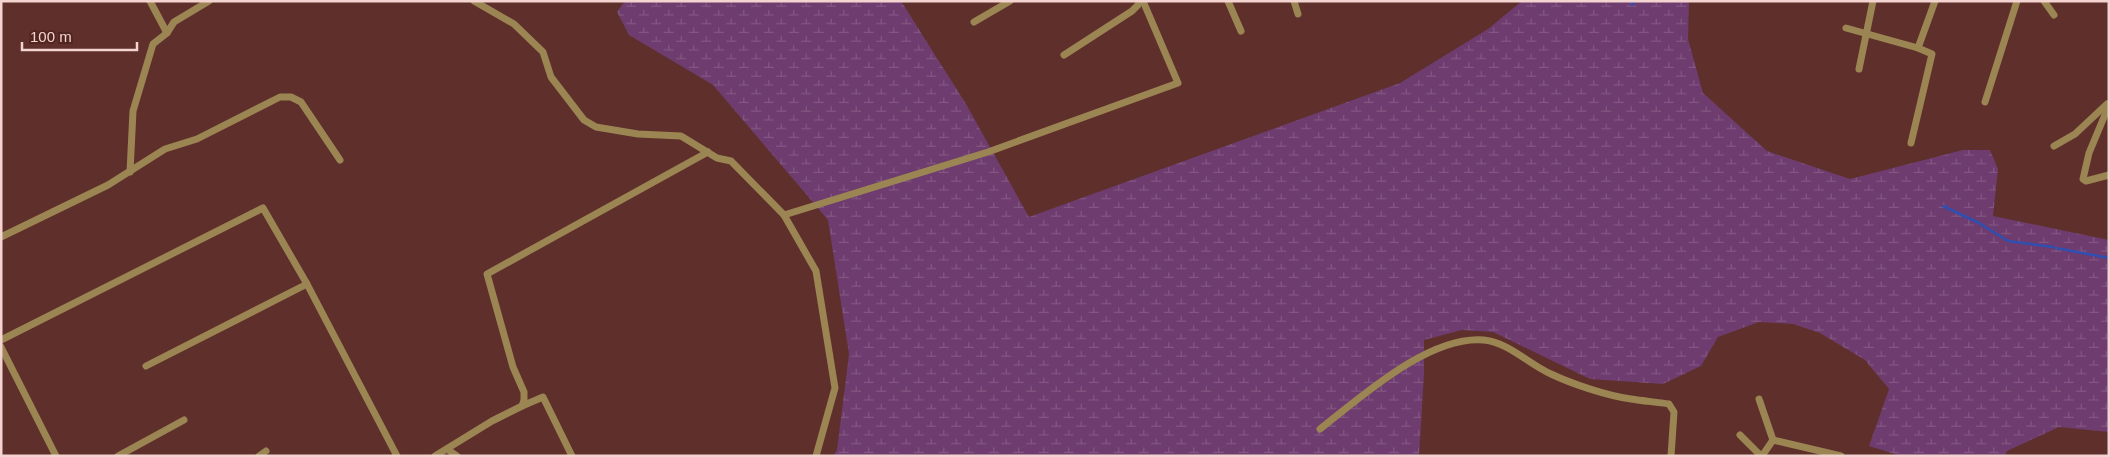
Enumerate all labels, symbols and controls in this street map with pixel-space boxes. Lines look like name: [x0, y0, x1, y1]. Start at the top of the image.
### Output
scale bar: [22, 20, 138, 52]
text: 100 m: [30, 28, 72, 45]

